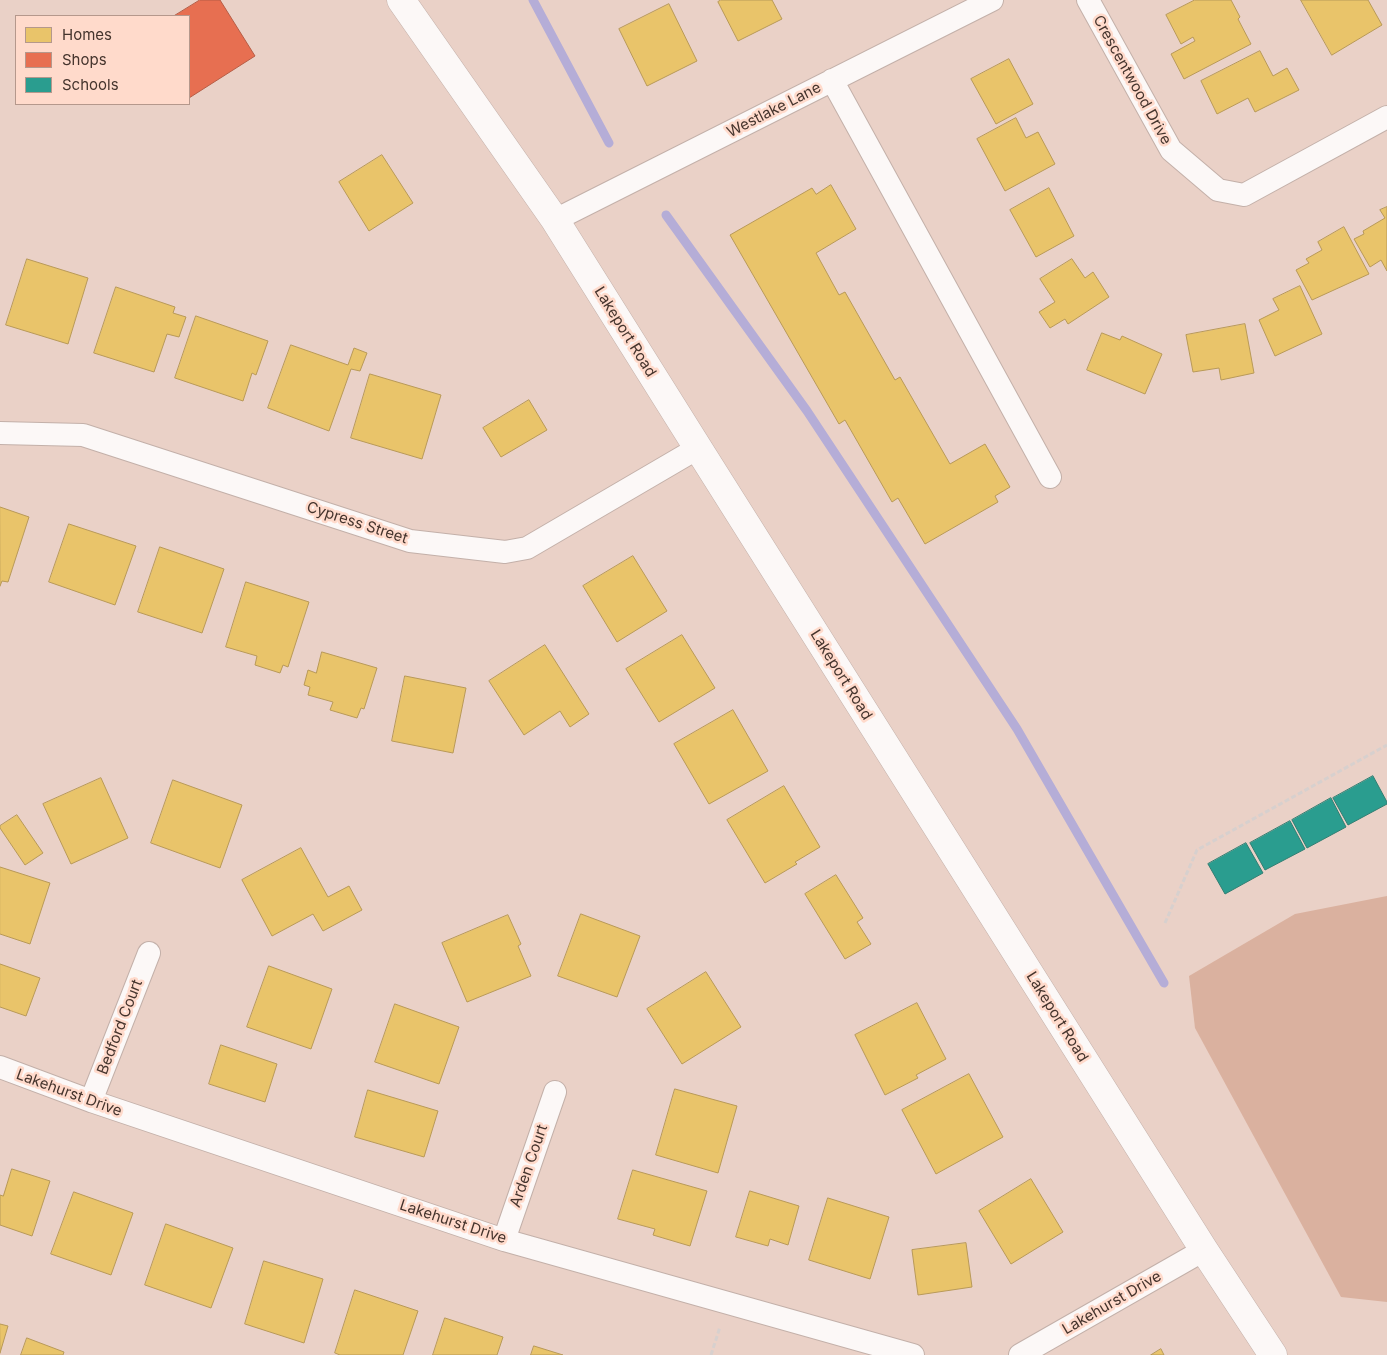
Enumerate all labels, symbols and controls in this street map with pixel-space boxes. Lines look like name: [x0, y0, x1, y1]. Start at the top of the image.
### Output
street label: Crescentwood Drive: [1089, 12, 1175, 148]
legend: [15, 15, 190, 105]
text: Homes: [62, 25, 112, 44]
text: Shops: [62, 50, 107, 69]
text: Schools: [62, 75, 119, 94]
street label: Westlake Lane: [724, 79, 824, 141]
street label: Lakeport Road: [590, 284, 660, 380]
street label: Cypress Street: [304, 498, 410, 548]
street label: Lakeport Road: [806, 627, 876, 723]
street label: Lakeport Road: [1022, 969, 1092, 1065]
street label: Bedford Court: [94, 977, 146, 1077]
street label: Lakehurst Drive: [14, 1066, 124, 1120]
street label: Arden Court: [506, 1122, 552, 1210]
street label: Lakehurst Drive: [397, 1196, 509, 1248]
street label: Lakehurst Drive: [1059, 1267, 1165, 1339]

